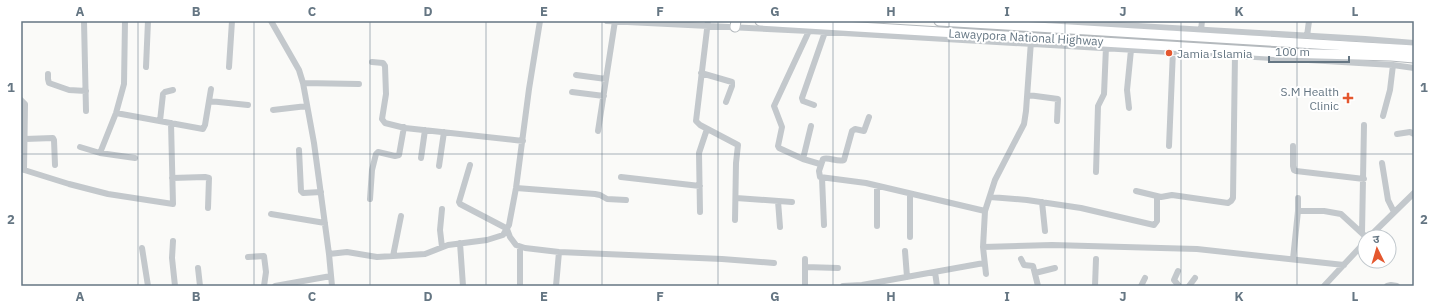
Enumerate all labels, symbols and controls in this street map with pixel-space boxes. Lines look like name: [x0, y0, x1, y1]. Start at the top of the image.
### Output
text: A: [76, 3, 85, 20]
text: B: [192, 3, 201, 20]
text: C: [308, 3, 317, 20]
text: D: [423, 3, 433, 20]
text: E: [540, 3, 548, 20]
text: F: [656, 3, 664, 20]
text: G: [770, 3, 780, 20]
text: H: [886, 3, 896, 20]
text: I: [1004, 3, 1010, 20]
text: J: [1119, 3, 1127, 20]
text: K: [1234, 3, 1244, 20]
text: L: [1352, 3, 1359, 20]
street label: Lawaypora National Highway: [948, 25, 1104, 49]
scale bar: [1269, 38, 1349, 64]
text: 100 m: [1275, 44, 1310, 59]
place label: Jamia Islamia: [1177, 46, 1253, 61]
marker: Jamia Islamia: [1164, 48, 1174, 58]
text: 1: [7, 79, 15, 96]
text: 1: [1420, 79, 1428, 96]
place label: S.M Health Clinic: [1280, 84, 1339, 113]
marker: S.M Health Clinic: [1342, 92, 1354, 104]
text: 2: [7, 211, 15, 228]
text: 2: [1420, 211, 1428, 228]
north arrow: [1357, 229, 1397, 269]
text: उ: [1372, 232, 1381, 246]
text: A: [76, 288, 85, 305]
text: B: [192, 288, 201, 305]
text: C: [308, 288, 317, 305]
text: D: [423, 288, 433, 305]
text: E: [540, 288, 548, 305]
text: F: [656, 288, 664, 305]
text: G: [770, 288, 780, 305]
text: H: [886, 288, 896, 305]
text: I: [1004, 288, 1010, 305]
text: J: [1119, 288, 1127, 305]
text: K: [1234, 288, 1244, 305]
text: L: [1352, 288, 1359, 305]

